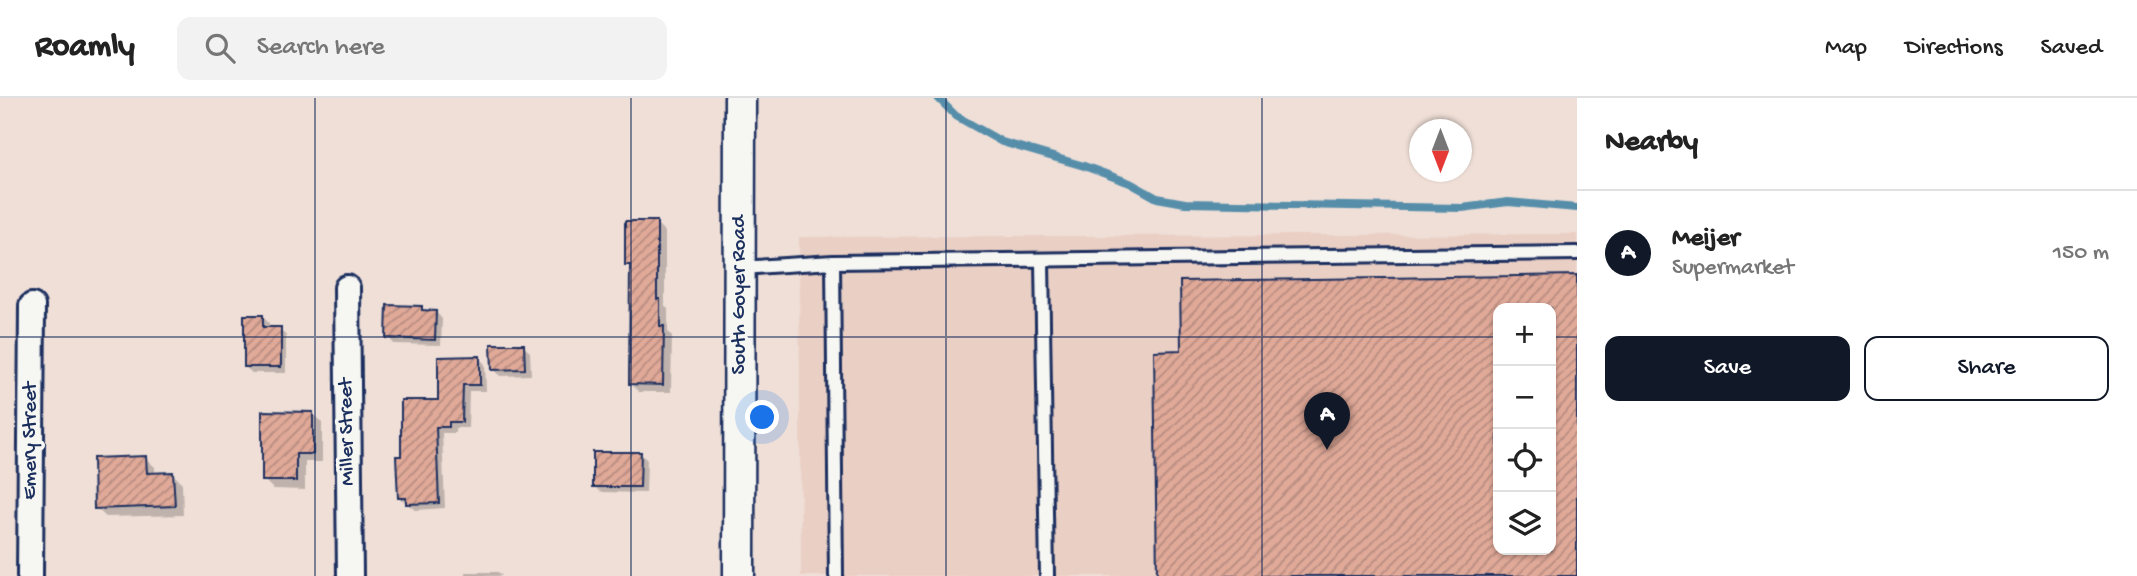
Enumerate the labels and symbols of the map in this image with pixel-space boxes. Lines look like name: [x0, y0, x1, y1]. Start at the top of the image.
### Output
north arrow: [1409, 119, 1472, 182]
street label: South Goyer Road: [728, 214, 753, 374]
street label: Miller Street: [335, 376, 361, 486]
street label: Emery Street: [19, 380, 44, 500]
pin: A: [1304, 392, 1350, 450]
your location: [745, 400, 779, 434]

